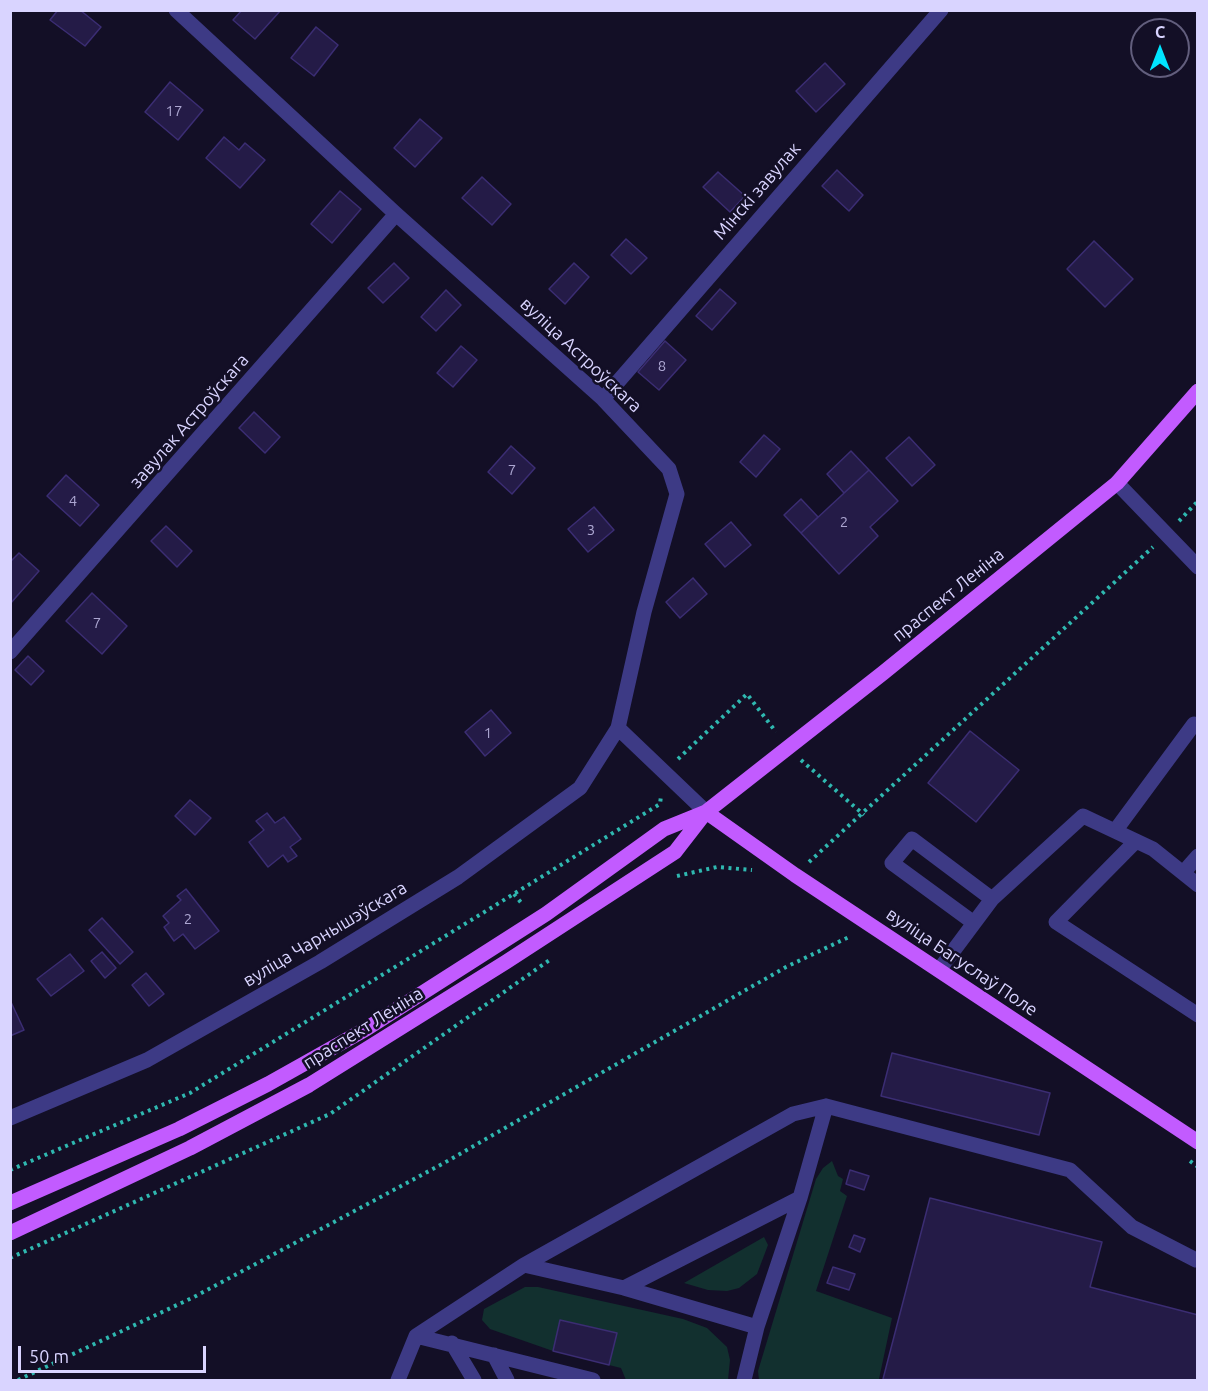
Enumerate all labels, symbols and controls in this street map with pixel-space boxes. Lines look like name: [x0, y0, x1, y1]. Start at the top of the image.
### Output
north arrow: [1130, 18, 1190, 78]
text: С: [1155, 23, 1165, 41]
house number: 17: [166, 102, 182, 120]
street label: Мінскі завулак: [709, 138, 805, 244]
street label: вуліца Астроўскага: [516, 293, 646, 417]
street label: завулак Астроўскага: [125, 349, 253, 493]
house number: 8: [658, 357, 666, 375]
house number: 7: [508, 461, 516, 479]
house number: 4: [69, 492, 77, 510]
house number: 2: [840, 513, 848, 531]
house number: 3: [587, 521, 595, 539]
street label: праспект Леніна: [888, 543, 1008, 647]
house number: 7: [93, 614, 101, 632]
house number: 1: [484, 724, 492, 742]
street label: вуліца Чарнышэўскага: [239, 877, 411, 991]
street label: вуліца Багуслаў Поле: [882, 903, 1042, 1021]
house number: 2: [184, 910, 192, 928]
street label: праспект Леніна: [299, 982, 427, 1074]
scale bar: [21, 1334, 208, 1372]
text: 50 m: [29, 1346, 69, 1366]

